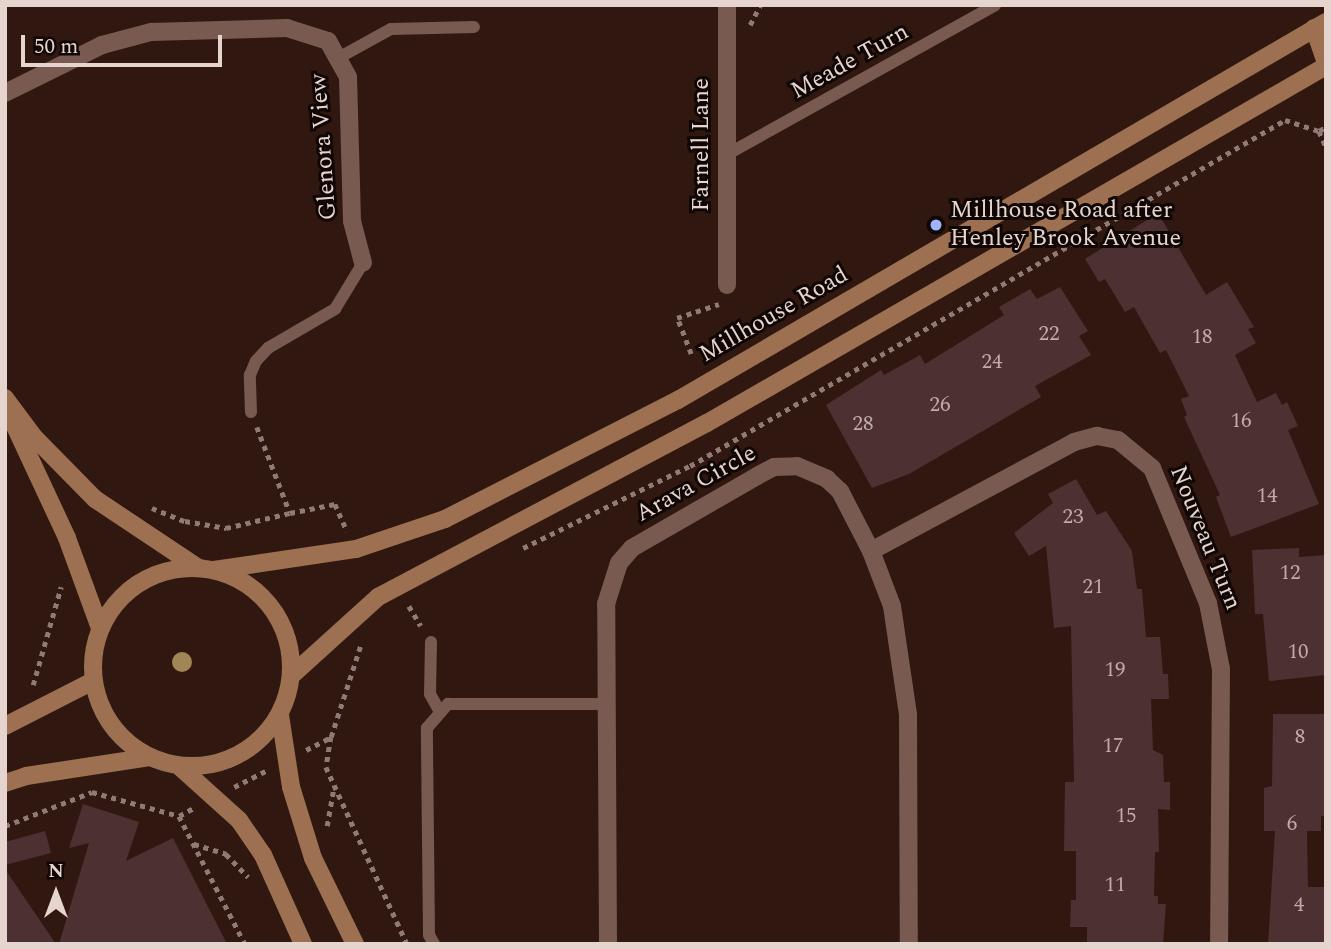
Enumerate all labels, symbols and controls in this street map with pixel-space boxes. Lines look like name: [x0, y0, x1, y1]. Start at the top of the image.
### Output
street label: Meade Turn: [786, 18, 914, 106]
scale bar: [24, 21, 226, 65]
text: 50 m: [34, 31, 78, 63]
street label: Glenora View: [305, 73, 343, 221]
street label: Farnell Lane: [688, 78, 716, 212]
place label: Millhouse Road after Henley Brook Avenue: [950, 197, 1181, 253]
marker: Millhouse Road after Henley Brook Avenue: [928, 217, 944, 233]
street label: Millhouse Road: [694, 261, 854, 369]
house number: 22: [1039, 321, 1059, 347]
house number: 18: [1192, 324, 1212, 350]
house number: 24: [982, 349, 1002, 375]
house number: 26: [930, 392, 950, 418]
house number: 16: [1231, 408, 1251, 434]
house number: 28: [853, 411, 873, 437]
street label: Arava Circle: [631, 439, 761, 529]
street label: Nouveau Turn: [1163, 462, 1247, 614]
house number: 14: [1257, 483, 1277, 509]
house number: 23: [1063, 504, 1083, 530]
house number: 12: [1280, 560, 1300, 586]
house number: 21: [1083, 574, 1103, 600]
house number: 10: [1288, 639, 1308, 665]
house number: 19: [1105, 657, 1125, 683]
house number: 8: [1295, 724, 1305, 750]
house number: 17: [1103, 733, 1123, 759]
house number: 15: [1116, 803, 1136, 829]
house number: 6: [1287, 811, 1297, 837]
text: N: [48, 857, 64, 886]
north arrow: [21, 858, 91, 928]
house number: 11: [1105, 872, 1125, 898]
house number: 4: [1294, 892, 1304, 918]

